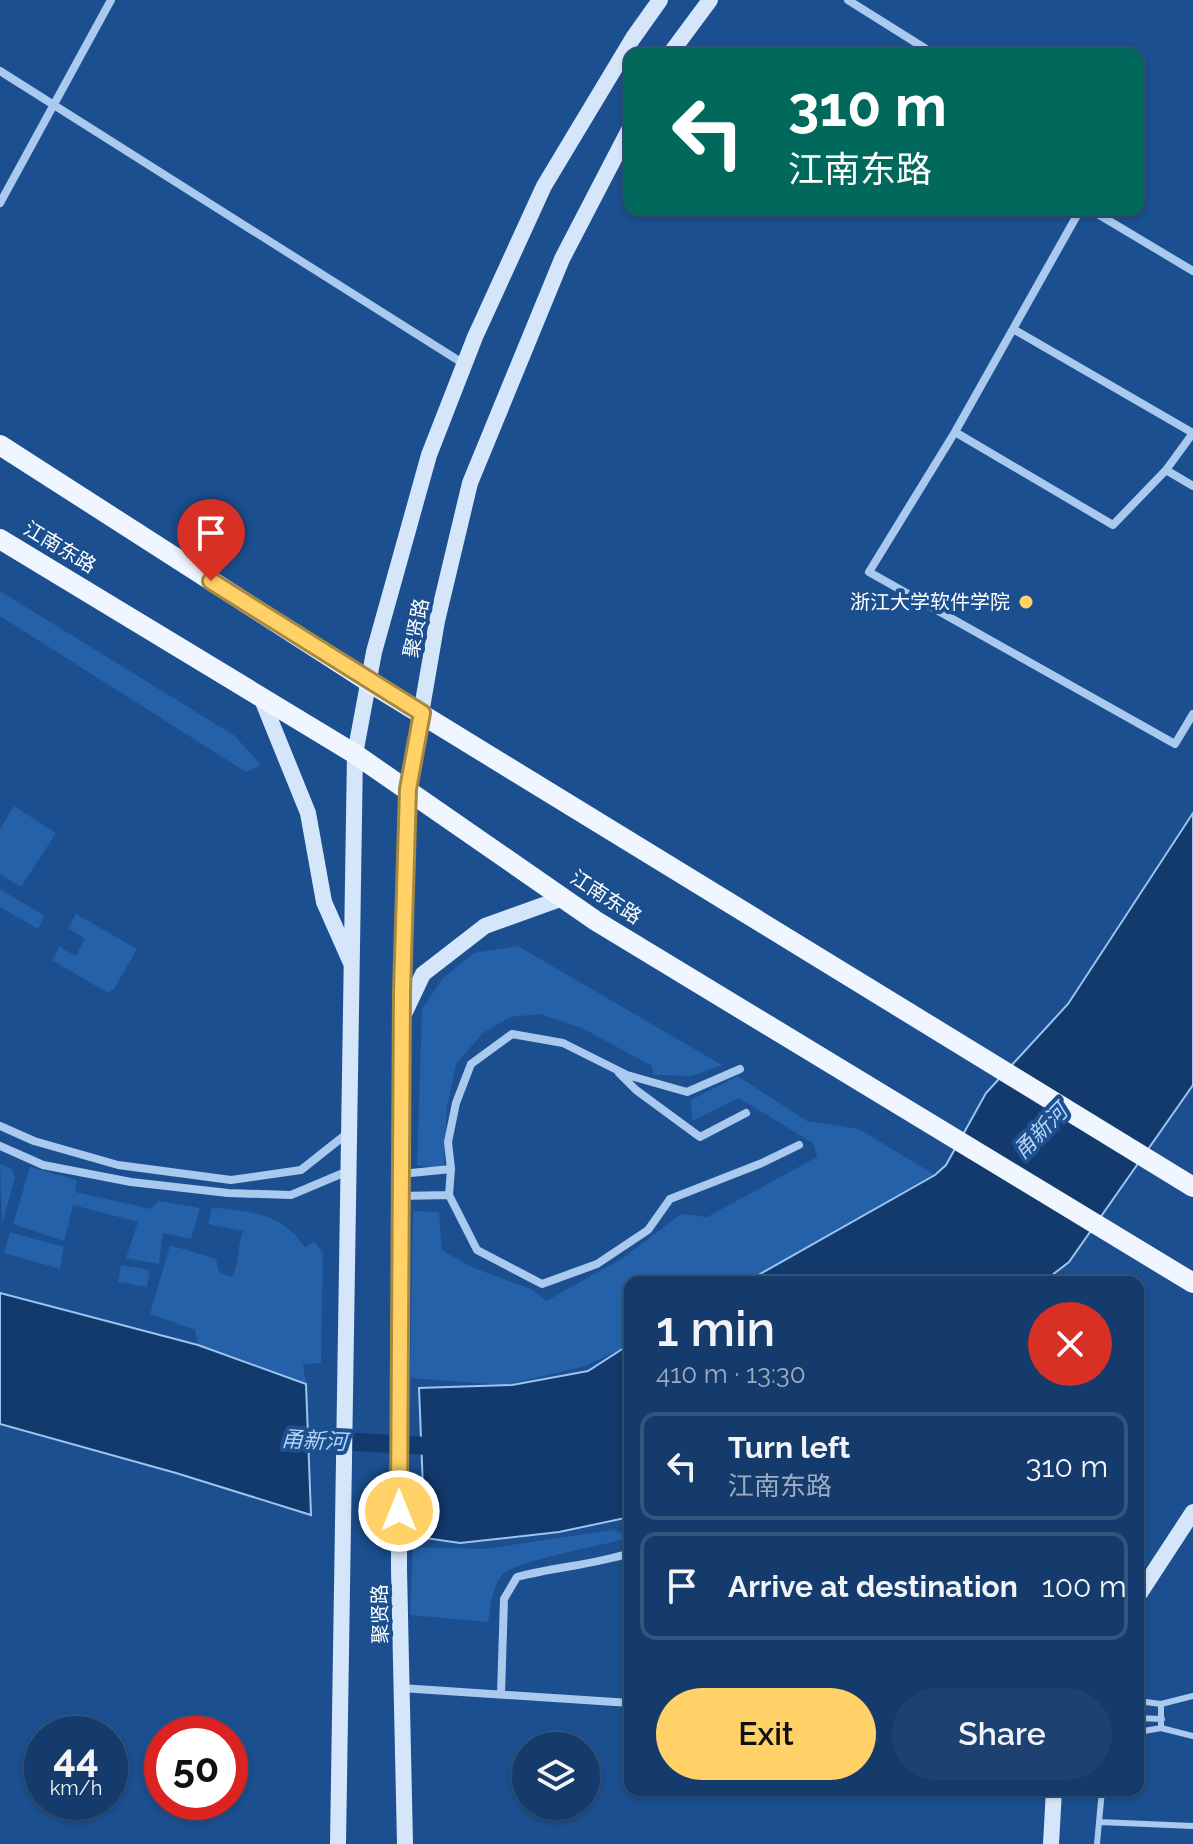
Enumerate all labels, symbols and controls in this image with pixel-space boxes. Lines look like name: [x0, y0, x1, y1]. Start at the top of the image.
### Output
text: 310 m: [788, 73, 947, 139]
icon: left: [656, 80, 760, 184]
text: 江南东路: [788, 148, 932, 190]
pin: [177, 499, 245, 581]
icon: arrive: [189, 511, 233, 555]
street label: 江南东路: [20, 516, 100, 578]
place label: 浙江大学软件学院: [850, 590, 1010, 614]
marker: 浙江大学软件学院: [1017, 593, 1035, 611]
street label: 聚贤路: [398, 596, 434, 660]
street label: 江南东路: [566, 865, 646, 929]
water label: 甬新河: [1008, 1095, 1075, 1164]
text: 1 min: [656, 1301, 775, 1357]
button: close: [1028, 1302, 1112, 1386]
text: 410 m · 13:30: [656, 1359, 806, 1389]
water label: 甬新河: [280, 1425, 352, 1455]
text: Turn left: [728, 1430, 850, 1465]
icon: left: [660, 1444, 704, 1488]
text: 310 m: [1026, 1449, 1108, 1484]
position arrow: [357, 1469, 441, 1553]
text: 江南东路: [728, 1471, 832, 1501]
icon: arrive: [660, 1564, 704, 1608]
text: Arrive at destination: [728, 1569, 1018, 1604]
text: 100 m: [1042, 1569, 1127, 1604]
street label: 聚贤路: [367, 1584, 393, 1644]
button: Exit: [656, 1688, 876, 1780]
button: Share: [892, 1688, 1112, 1780]
speed limit sign: 50: [144, 1716, 248, 1820]
map controls: [512, 1732, 600, 1820]
button: layers: [512, 1732, 600, 1820]
text: 44: [53, 1734, 99, 1781]
text: km/h: [50, 1776, 102, 1800]

